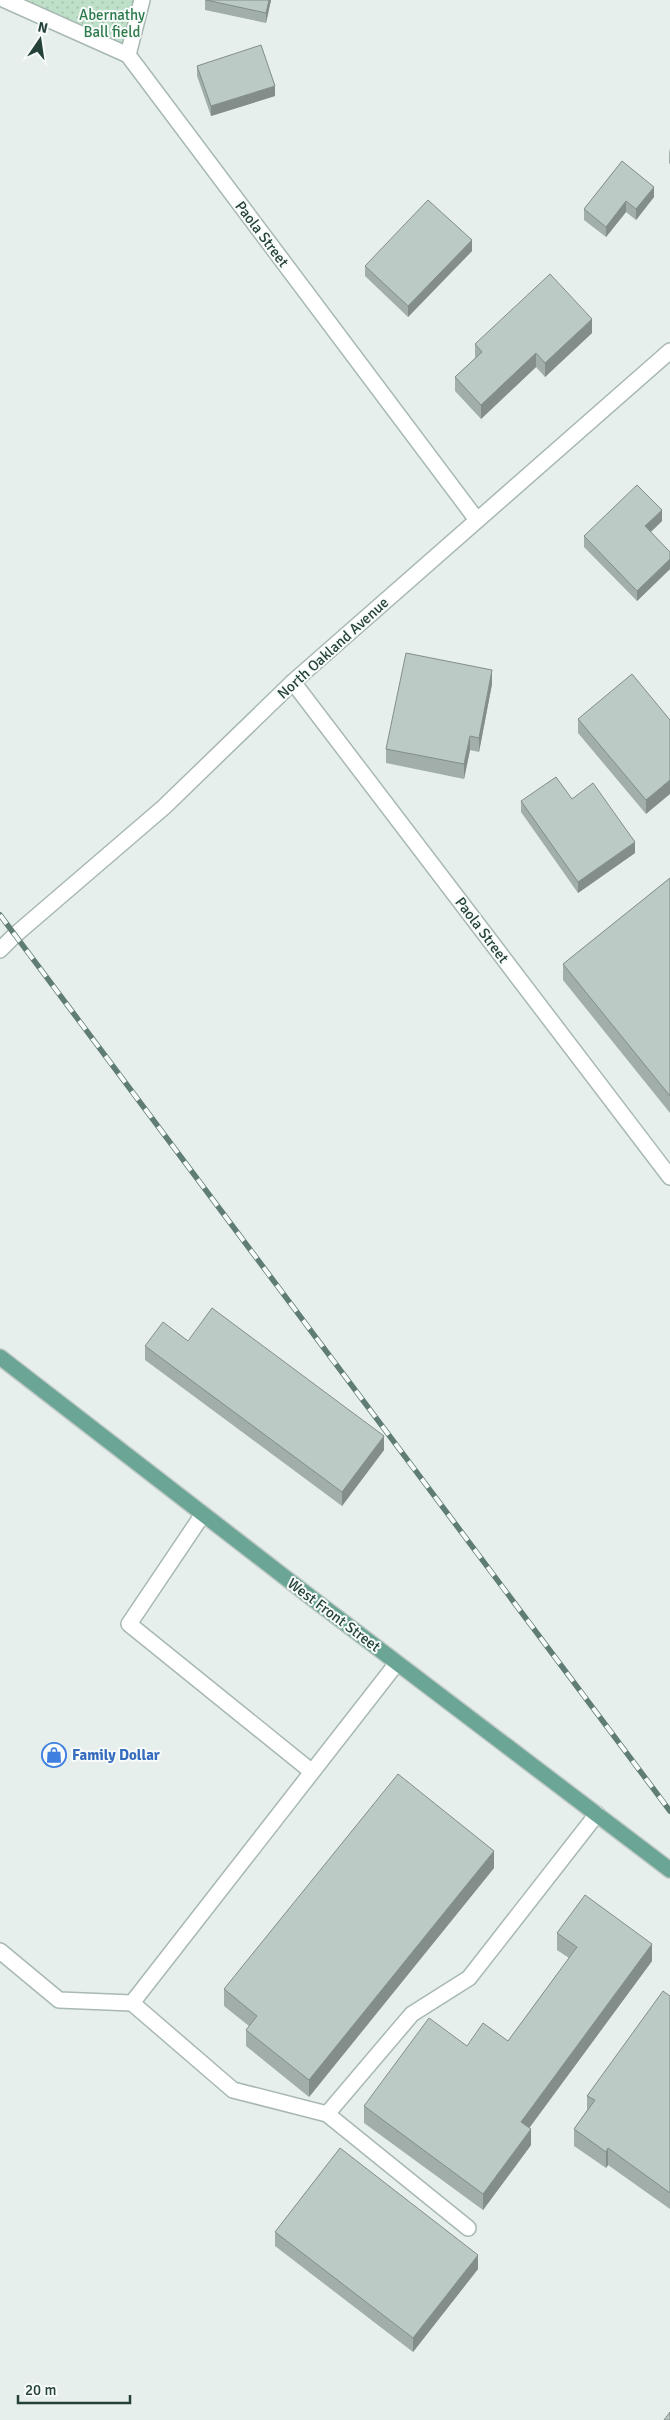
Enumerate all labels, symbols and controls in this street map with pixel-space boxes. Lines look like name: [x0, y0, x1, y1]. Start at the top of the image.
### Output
park label: Abernathy Ball field: [79, 6, 145, 41]
north arrow: [15, 15, 65, 65]
text: N: [36, 18, 49, 37]
street label: Paola Street: [231, 197, 293, 271]
street label: North Oakland Avenue: [274, 593, 392, 703]
street label: Paola Street: [451, 893, 513, 967]
street label: West Front Street: [284, 1574, 384, 1656]
shop icon: Family Dollar: [41, 1742, 67, 1768]
place label: Family Dollar: [72, 1746, 160, 1764]
scale bar: [18, 2372, 130, 2404]
text: 20 m: [25, 2381, 56, 2399]

